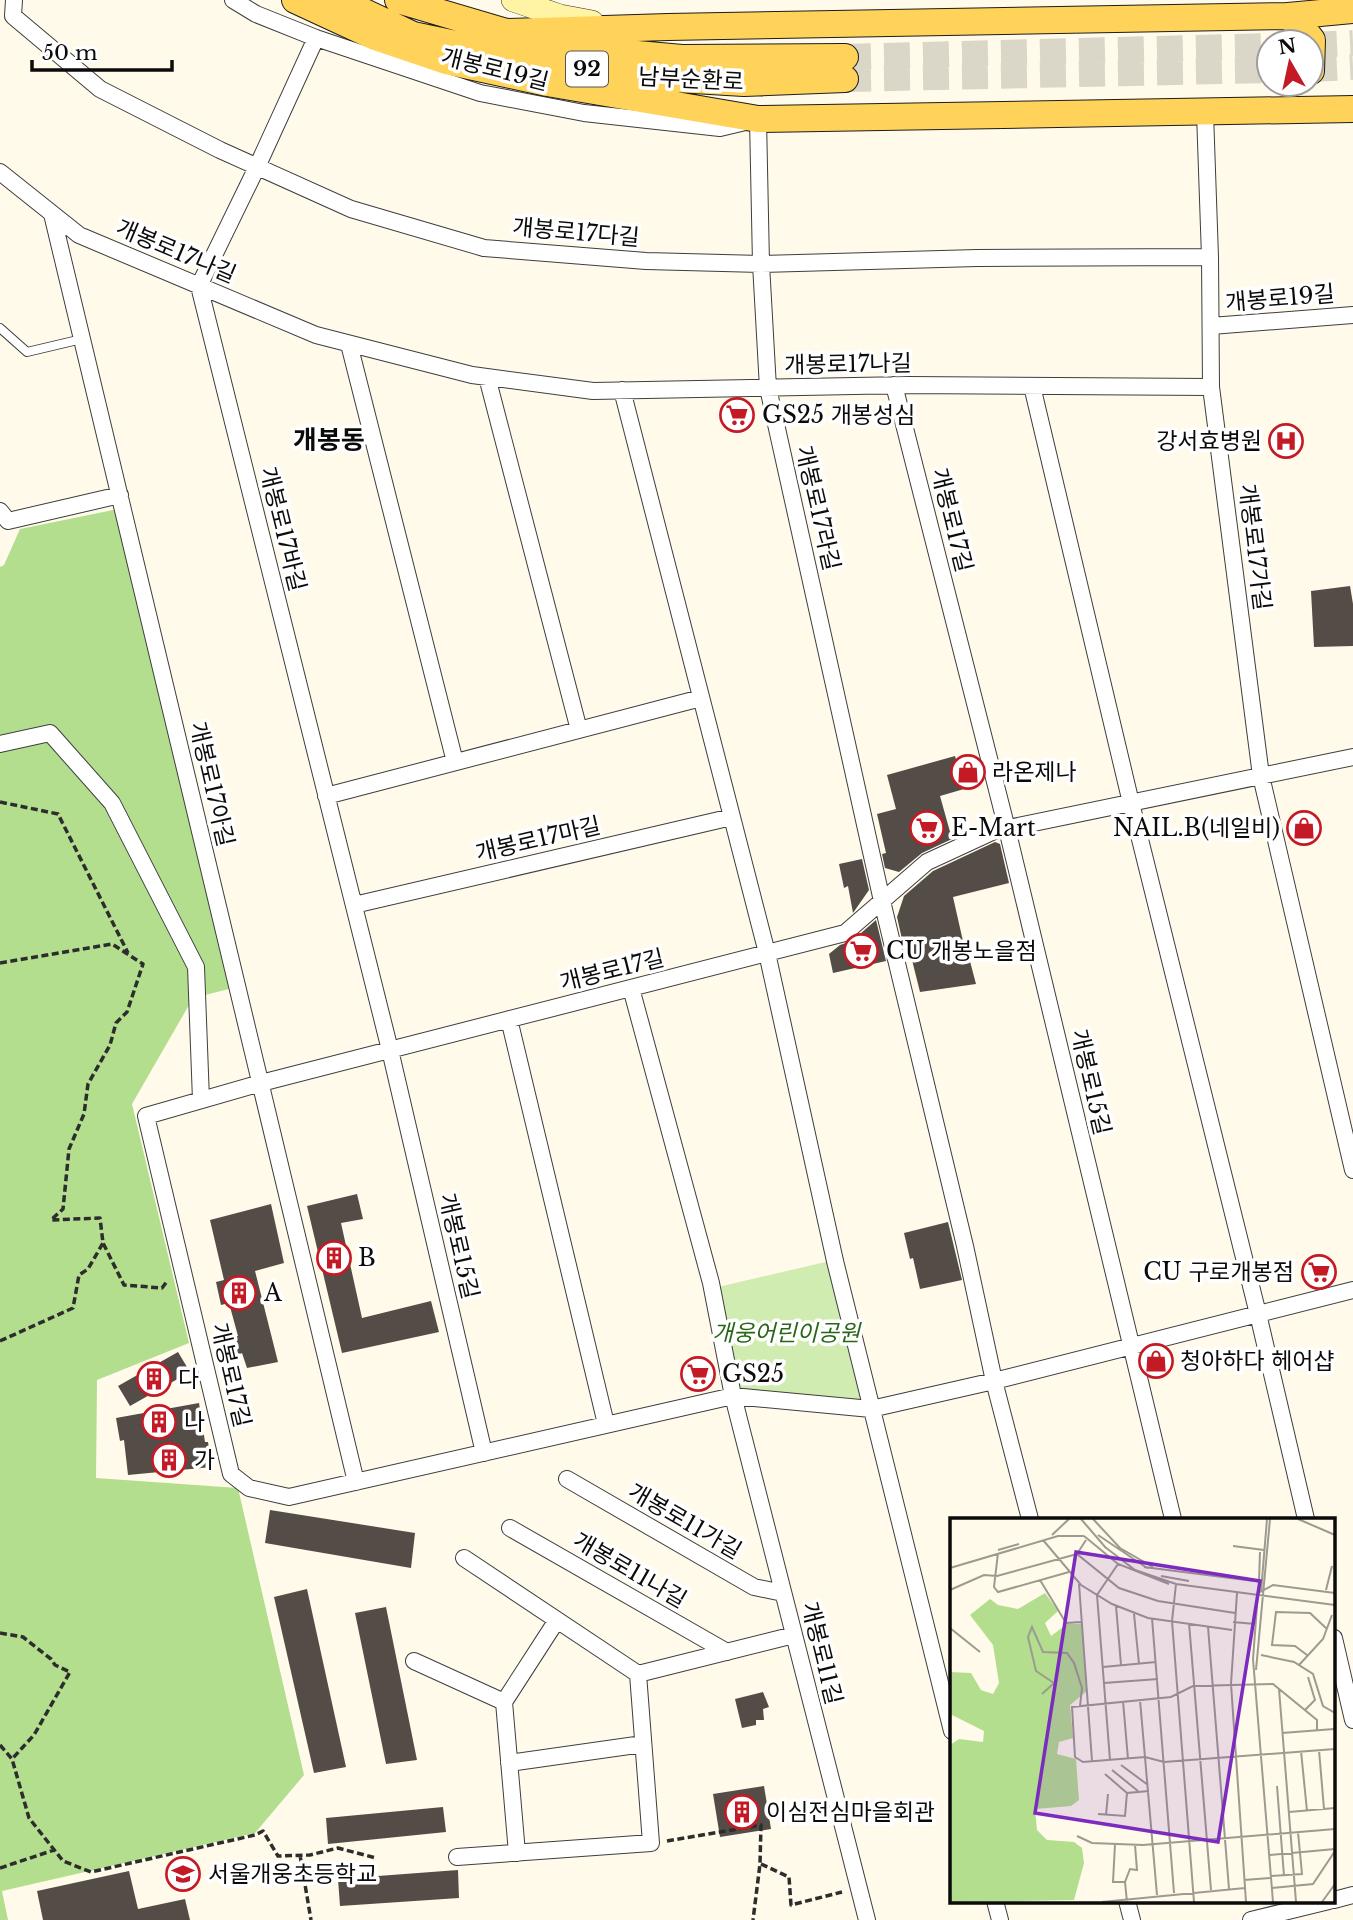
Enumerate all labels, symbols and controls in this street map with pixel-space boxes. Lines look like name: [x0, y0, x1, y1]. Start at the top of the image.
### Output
scale bar: [32, 28, 172, 72]
north arrow: [1255, 28, 1325, 98]
text: N: [1277, 34, 1298, 59]
text: 50 m: [42, 40, 98, 66]
street label: 개봉로19길: [438, 42, 552, 96]
road number: 92: [566, 52, 608, 86]
street label: 남부순환로: [637, 62, 745, 96]
street label: 개봉로17다길: [511, 212, 641, 252]
street label: 개봉로17나길: [112, 213, 240, 289]
street label: 개봉로19길: [1224, 279, 1336, 317]
street label: 개봉로17나길: [784, 349, 912, 379]
supermarket icon: GS25 개봉성심: [718, 396, 756, 434]
place label: GS25 개봉성심: [762, 401, 915, 429]
hospital icon: 강서효병원: [1267, 422, 1305, 460]
district label: 개봉동: [293, 424, 365, 456]
place label: 강서효병원: [1156, 427, 1262, 455]
street label: 개봉로17라길: [790, 443, 846, 573]
street label: 개봉로17바길: [254, 464, 312, 594]
street label: 개봉로17길: [926, 465, 978, 575]
street label: 개봉로17가길: [1233, 482, 1277, 612]
street label: 개봉로17아길: [184, 719, 240, 849]
shop icon: 라온제나: [949, 753, 987, 791]
place label: 라온제나: [992, 758, 1077, 786]
supermarket icon: E-Mart: [908, 809, 946, 847]
shop icon: NAIL.B(네일비): [1285, 809, 1323, 847]
street label: 개봉로17마길: [473, 811, 603, 867]
place label: E-Mart: [951, 814, 1036, 842]
place label: NAIL.B(네일비): [1113, 814, 1280, 842]
supermarket icon: CU 개봉노을점: [842, 932, 880, 970]
place label: CU 개봉노을점: [886, 937, 1037, 965]
street label: 개봉로17길: [557, 944, 667, 996]
street label: 개봉로15길: [1065, 1026, 1117, 1138]
street label: 개봉로15길: [433, 1190, 485, 1302]
building icon: B: [315, 1239, 353, 1277]
place label: B: [358, 1244, 376, 1272]
supermarket icon: CU 구로개봉점: [1300, 1253, 1338, 1291]
place label: CU 구로개봉점: [1143, 1258, 1294, 1286]
building icon: A: [220, 1274, 258, 1312]
place label: A: [263, 1279, 283, 1307]
park label: 개웅어린이공원: [712, 1319, 862, 1347]
street label: 개봉로17길: [205, 1320, 257, 1430]
shop icon: 청아하다 헤어샵: [1137, 1342, 1175, 1380]
place label: 청아하다 헤어샵: [1180, 1347, 1335, 1375]
supermarket icon: GS25: [679, 1355, 717, 1393]
building icon: 다: [135, 1360, 173, 1398]
place label: GS25: [722, 1360, 784, 1388]
place label: 다: [178, 1365, 199, 1393]
building icon: 나: [140, 1403, 178, 1441]
place label: 나: [184, 1408, 205, 1436]
building icon: 가: [150, 1441, 188, 1479]
place label: 가: [194, 1446, 215, 1474]
street label: 개봉로11가길: [623, 1477, 747, 1565]
inset map: [950, 1518, 1336, 1902]
street label: 개봉로11나길: [568, 1526, 692, 1614]
street label: 개봉로11길: [796, 1599, 848, 1707]
building icon: 이심전심마을회관: [723, 1793, 761, 1831]
place label: 이심전심마을회관: [766, 1798, 935, 1826]
school or university icon: 서울개웅초등학교: [164, 1855, 202, 1893]
place label: 서울개웅초등학교: [208, 1860, 377, 1888]

